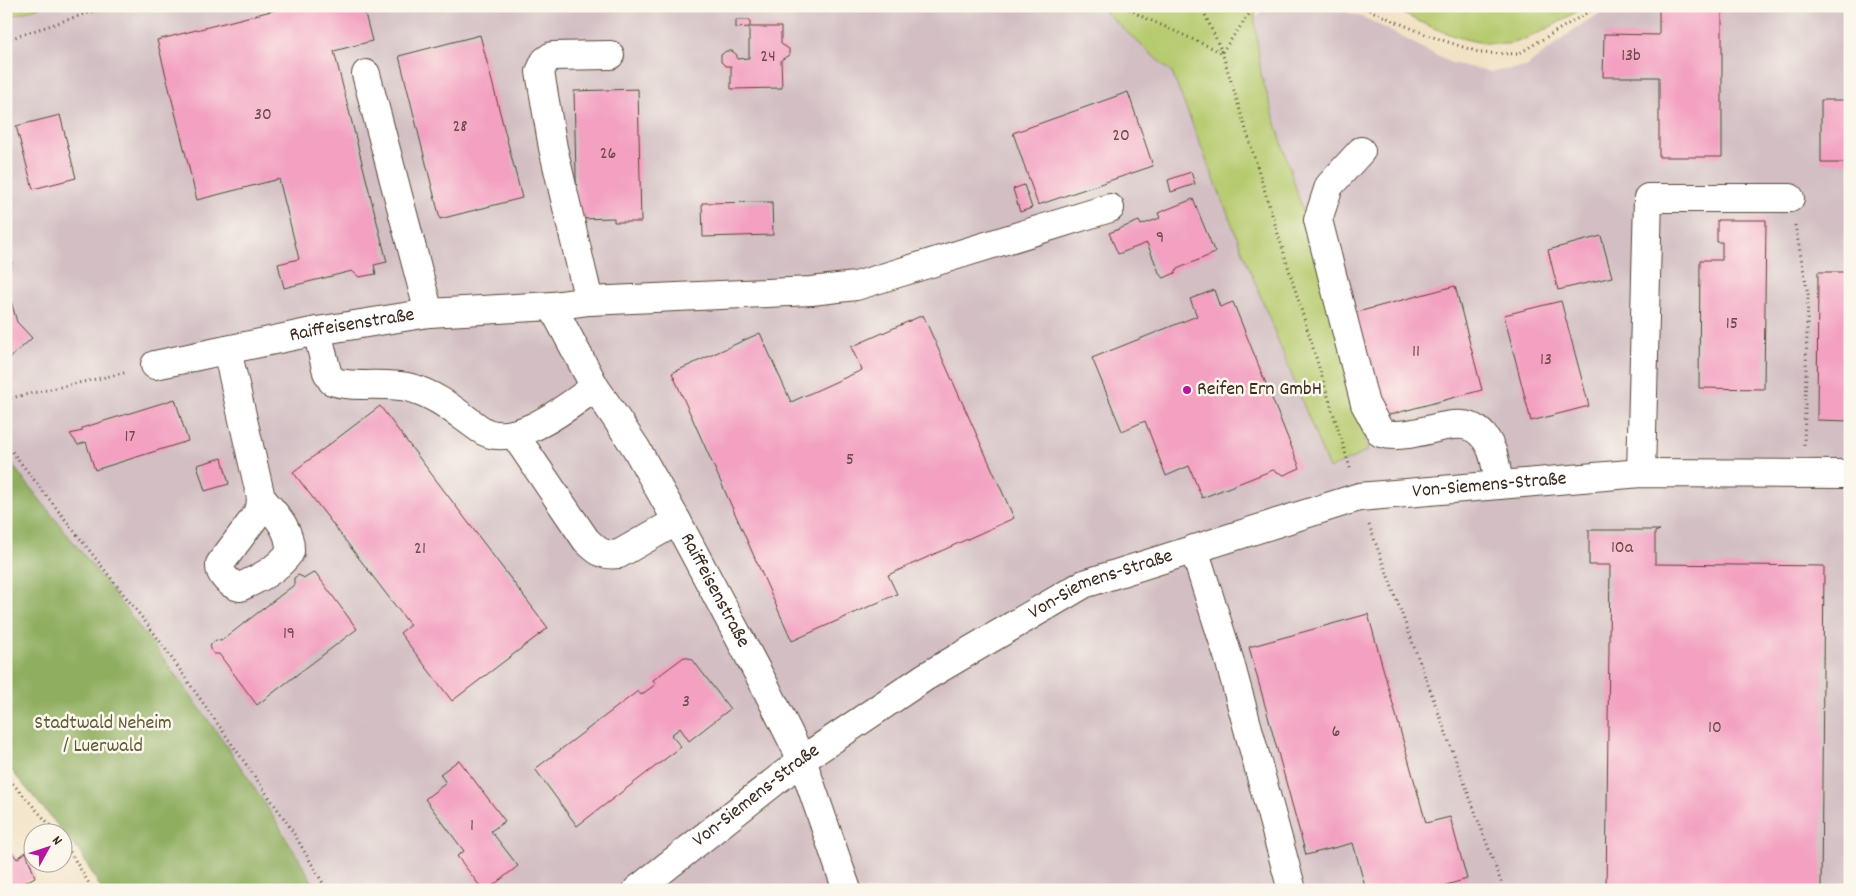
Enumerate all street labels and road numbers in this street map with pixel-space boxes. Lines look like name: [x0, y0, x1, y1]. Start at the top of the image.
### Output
street label: Raiffeisenstraße: [287, 302, 417, 350]
street label: Von-Siemens-Straße: [1411, 465, 1568, 506]
street label: Raiffeisenstraße: [672, 528, 756, 653]
street label: Von-Siemens-Straße: [1024, 543, 1177, 627]
street label: Von-Siemens-Straße: [687, 738, 826, 855]

